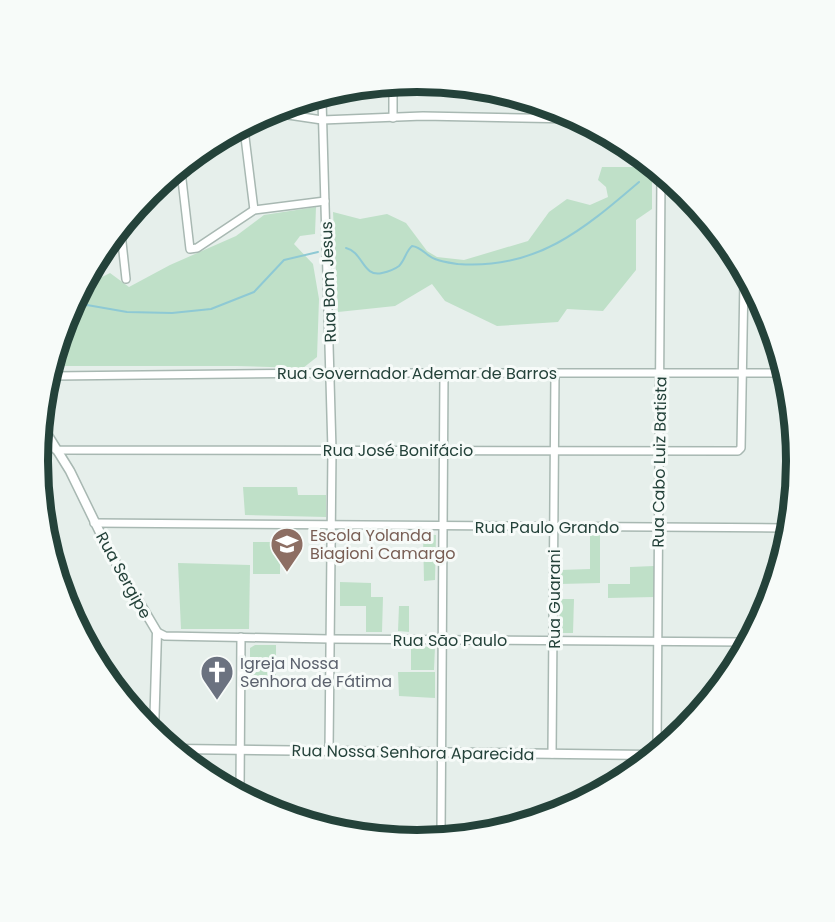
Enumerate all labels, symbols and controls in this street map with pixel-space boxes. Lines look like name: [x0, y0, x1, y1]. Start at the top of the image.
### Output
street label: Rua Bom Jesus: [315, 221, 342, 343]
street label: Rua Governador Ademar de Barros: [277, 362, 557, 385]
street label: Rua Cabo Luiz Batista: [647, 376, 672, 548]
street label: Rua José Bonifácio: [323, 439, 473, 462]
street label: Rua Paulo Grando: [475, 516, 619, 539]
place label: Escola Yolanda Biagioni Camargo: [310, 524, 456, 565]
school or university icon: Escola Yolanda Biagioni Camargo: [269, 526, 305, 573]
street label: Rua Sergipe: [90, 528, 157, 623]
street label: Rua Guarani: [543, 549, 566, 649]
street label: Rua São Paulo: [393, 629, 507, 652]
place label: Igreja Nossa Senhora de Fátima: [240, 652, 392, 693]
church icon: Igreja Nossa Senhora de Fátima: [199, 654, 235, 701]
street label: Rua Nossa Senhora Aparecida: [291, 739, 535, 766]

